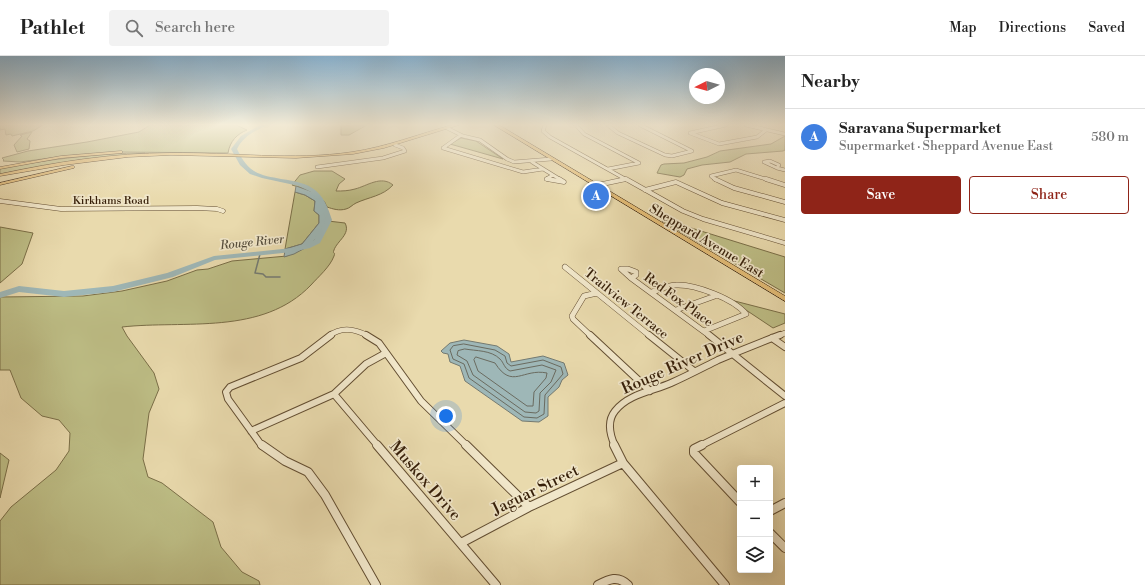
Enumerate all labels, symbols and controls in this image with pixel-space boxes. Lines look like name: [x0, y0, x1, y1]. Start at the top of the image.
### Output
search box: [109, 10, 389, 46]
text: Pathlet: [20, 16, 85, 40]
icon: search: [123, 17, 145, 39]
text: Search here: [155, 18, 235, 37]
text: Map: [949, 19, 977, 37]
text: Directions: [999, 19, 1066, 37]
text: Saved: [1088, 19, 1125, 37]
north arrow: [689, 68, 725, 104]
text: Nearby: [801, 71, 860, 93]
text: Saravana Supermarket: [839, 119, 1001, 138]
text: A: [809, 129, 819, 145]
text: 580 m: [1091, 129, 1129, 145]
text: Supermarket · Sheppard Avenue East: [839, 138, 1053, 154]
button: Save: [801, 176, 961, 214]
button: Share: [969, 176, 1129, 214]
pin: A: [583, 181, 609, 211]
street label: Kirkhams Road: [73, 194, 150, 208]
street label: Sheppard Avenue East: [646, 200, 767, 282]
water label: Rouge River: [218, 232, 286, 253]
street label: Trailview Terrace: [581, 265, 672, 343]
street label: Red Fox Place: [641, 269, 717, 331]
street label: Rouge River Drive: [618, 327, 747, 399]
your location: [436, 406, 456, 426]
street label: Muskox Drive: [385, 437, 465, 525]
street label: Jaguar Street: [488, 460, 582, 520]
map controls: [737, 465, 773, 573]
button: +: [737, 465, 773, 501]
button: −: [737, 501, 773, 537]
button: layers: [737, 537, 773, 573]

